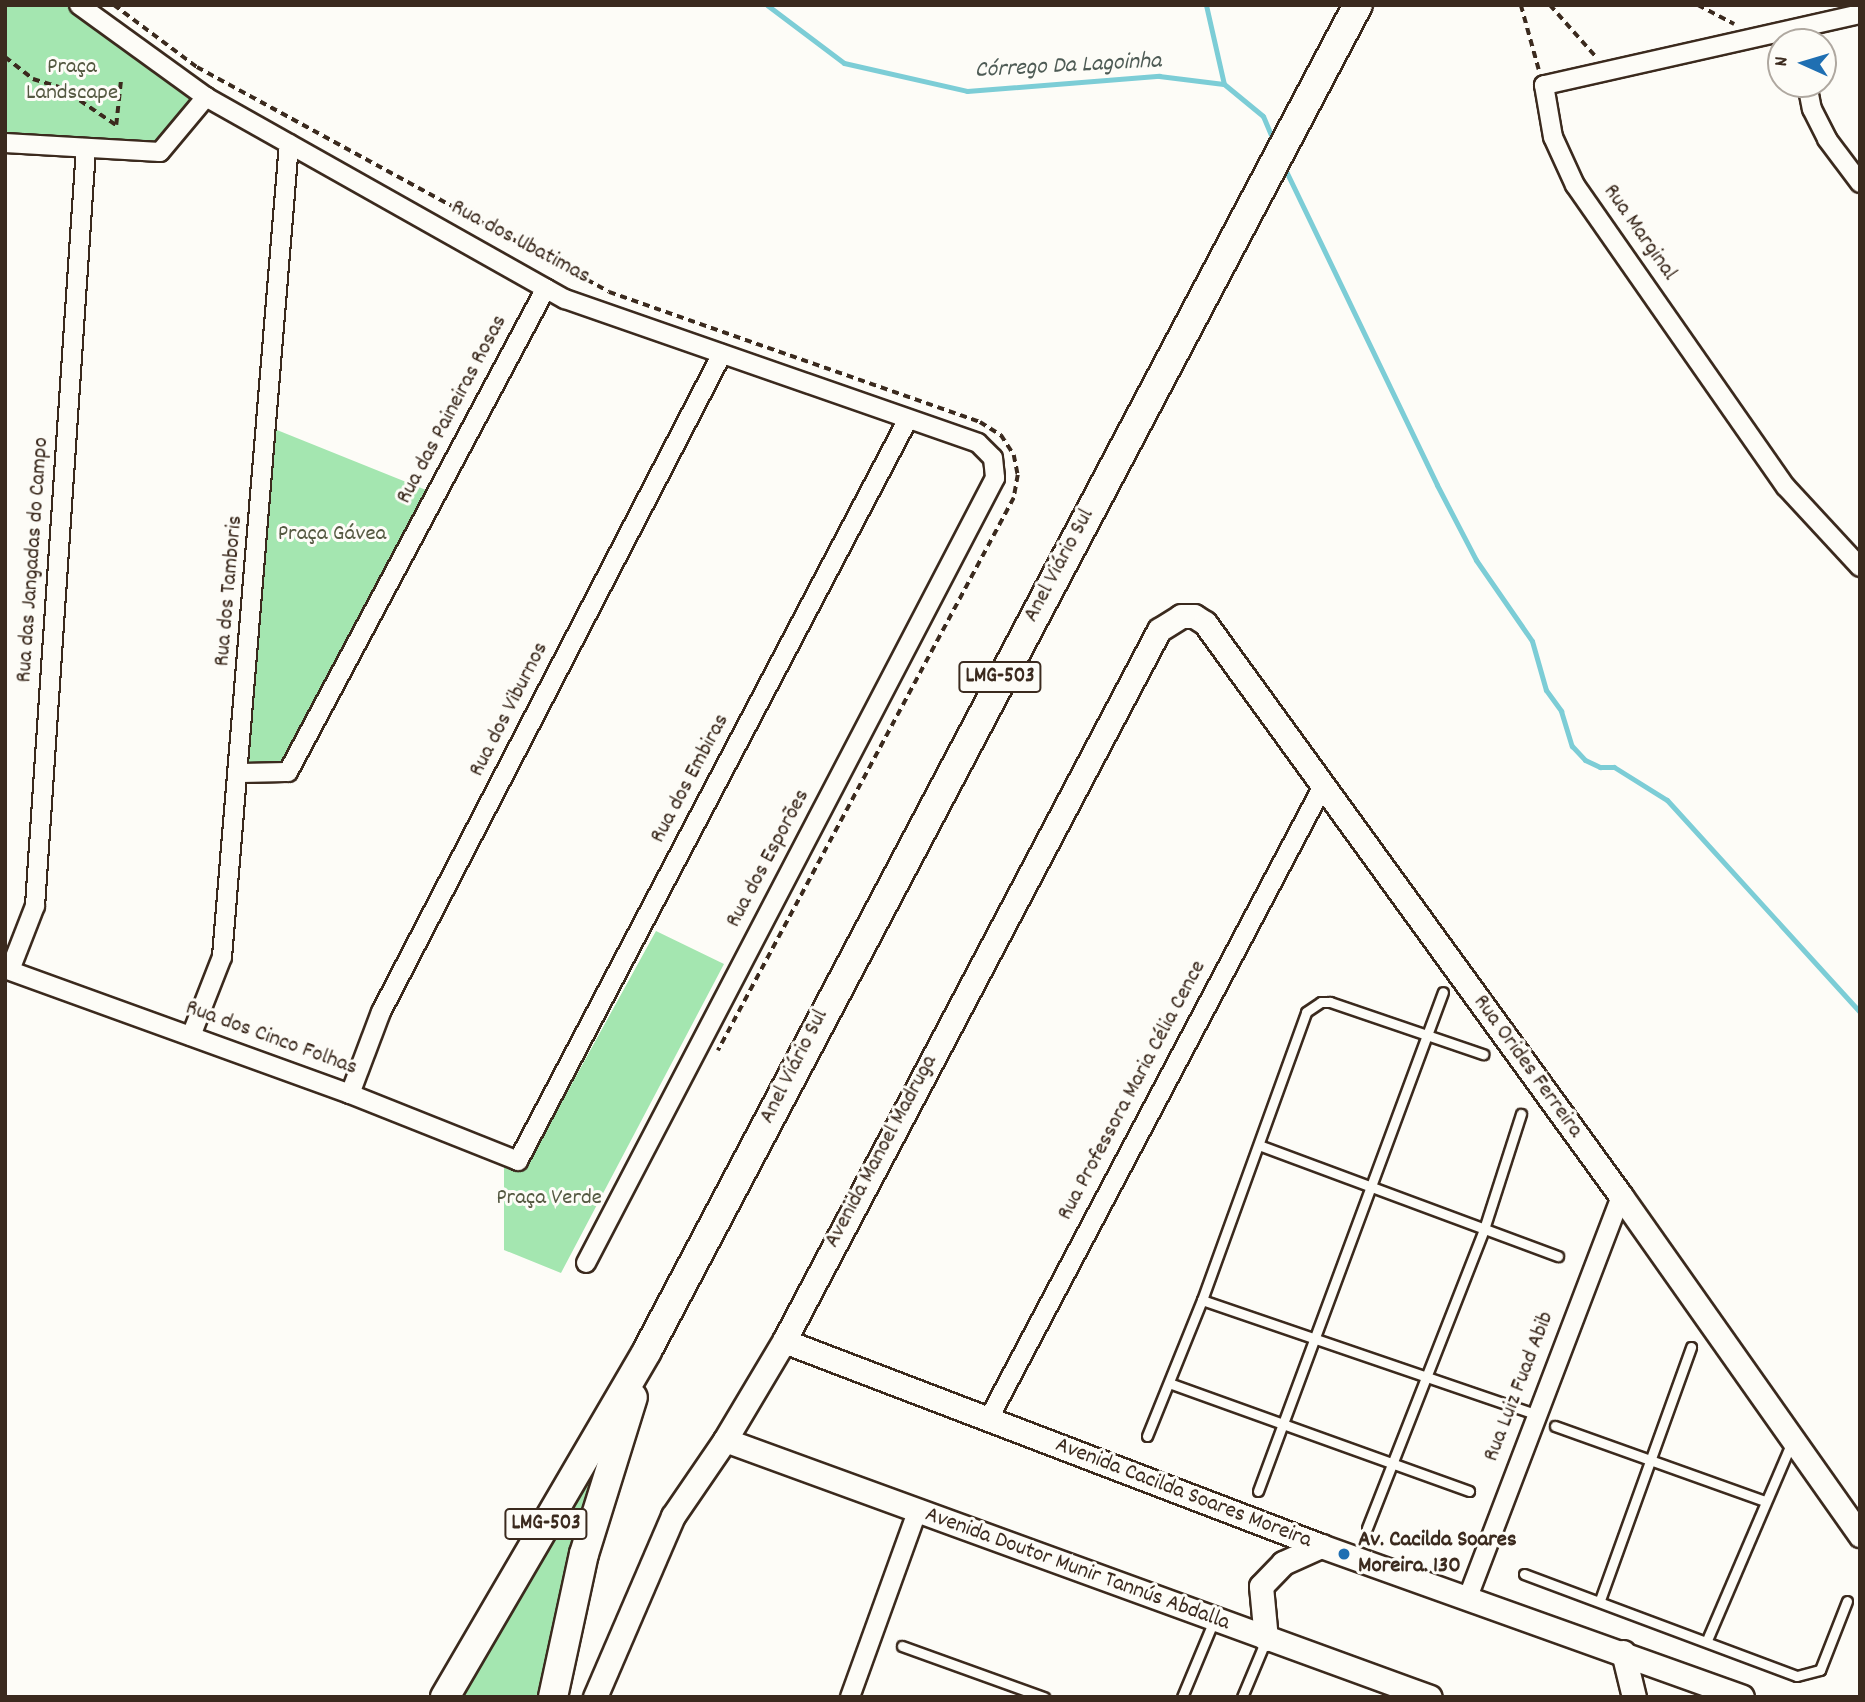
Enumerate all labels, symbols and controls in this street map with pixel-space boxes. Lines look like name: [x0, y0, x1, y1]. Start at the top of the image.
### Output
north arrow: [1767, 28, 1837, 98]
water label: Córrego Da Lagoinha: [974, 48, 1162, 86]
park label: Praça Landscape: [26, 54, 118, 108]
text: N: [1769, 56, 1796, 67]
street label: Rua Marginal: [1596, 180, 1682, 286]
street label: Rua dos Ubatimas: [446, 195, 594, 291]
street label: Rua das Paineiras Rosas: [392, 311, 514, 509]
street label: Rua das Jangadas do Campo: [12, 436, 56, 684]
street label: Anel Viário Sul: [1019, 505, 1101, 627]
street label: Rua dos Tamboris: [210, 514, 250, 668]
park label: Praça Gávea: [278, 521, 386, 549]
street label: Rua dos Viburnos: [464, 638, 556, 782]
road number: LMG-503: [958, 660, 1042, 694]
street label: Rua dos Embiras: [645, 710, 737, 848]
street label: Rua dos Esporões: [721, 785, 817, 933]
street label: Rua Professora Maria Célia Cence: [1053, 956, 1213, 1226]
street label: Rua Orides Ferreira: [1466, 990, 1588, 1144]
street label: Rua dos Cinco Folhas: [181, 995, 361, 1083]
street label: Anel Viário Sul: [754, 1005, 836, 1129]
street label: Avenida Manoel Madruga: [820, 1051, 944, 1253]
park label: Praça Verde: [496, 1185, 602, 1213]
street label: Rua Luiz Fuad Abib: [1479, 1308, 1561, 1466]
street label: Avenida Cacilda Soares Moreira: [1051, 1432, 1315, 1556]
street label: Avenida Doutor Munir Tannús Abdalla: [921, 1502, 1233, 1638]
road number: LMG-503: [504, 1506, 588, 1542]
place label: Av. Cacilda Soares Moreira. 130: [1358, 1527, 1517, 1581]
marker: Av. Cacilda Soares Moreira. 130: [1336, 1546, 1352, 1562]

